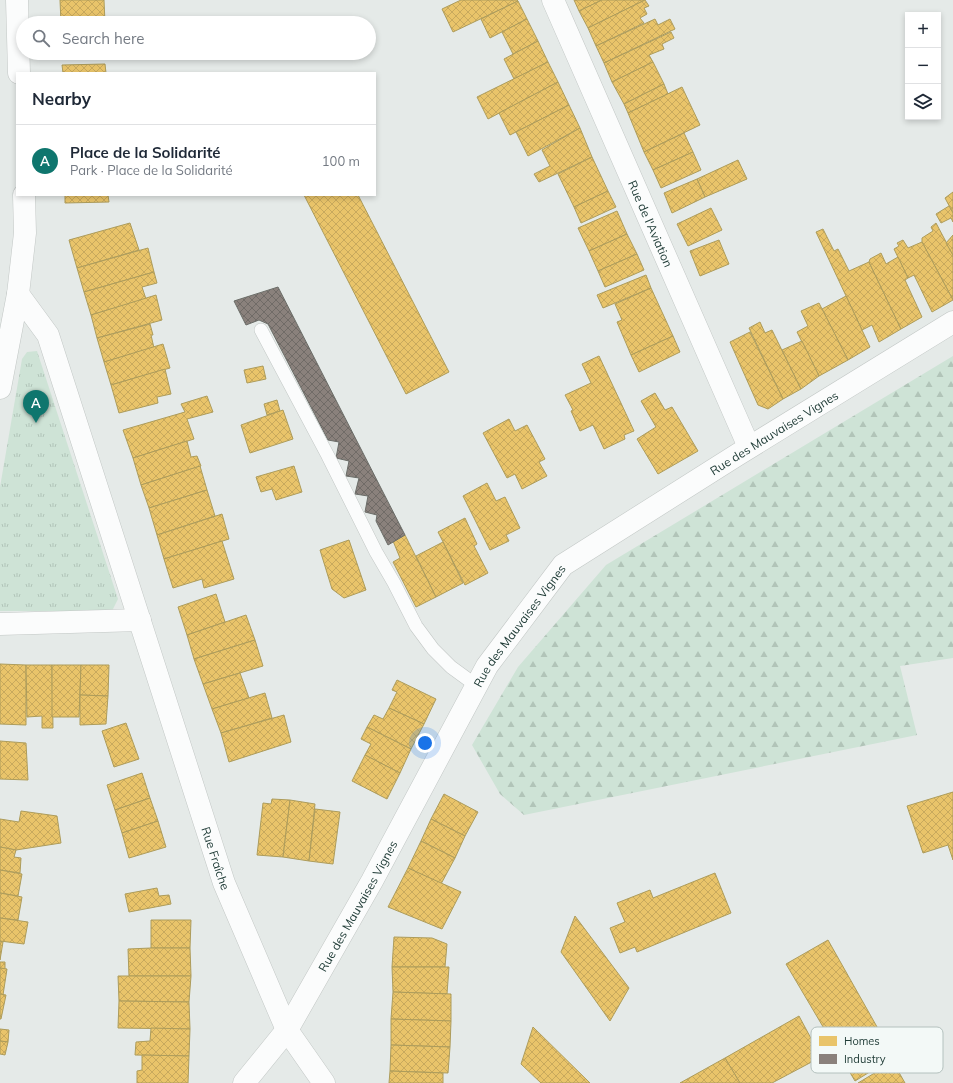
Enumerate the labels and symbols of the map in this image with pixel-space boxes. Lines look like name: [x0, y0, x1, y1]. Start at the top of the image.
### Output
street label: Rue de l'Aviation: [625, 178, 677, 269]
street label: Rue des Mauvaises Vignes: [707, 387, 841, 478]
pin: A: [23, 390, 49, 423]
street label: Rue des Mauvaises Vignes: [470, 561, 568, 690]
your location: [415, 733, 435, 753]
street label: Rue Fraîche: [199, 825, 234, 892]
street label: Rue des Mauvaises Vignes: [315, 838, 400, 974]
legend: [811, 1027, 943, 1073]
text: Homes: [844, 1034, 880, 1048]
text: Industry: [844, 1052, 886, 1066]

